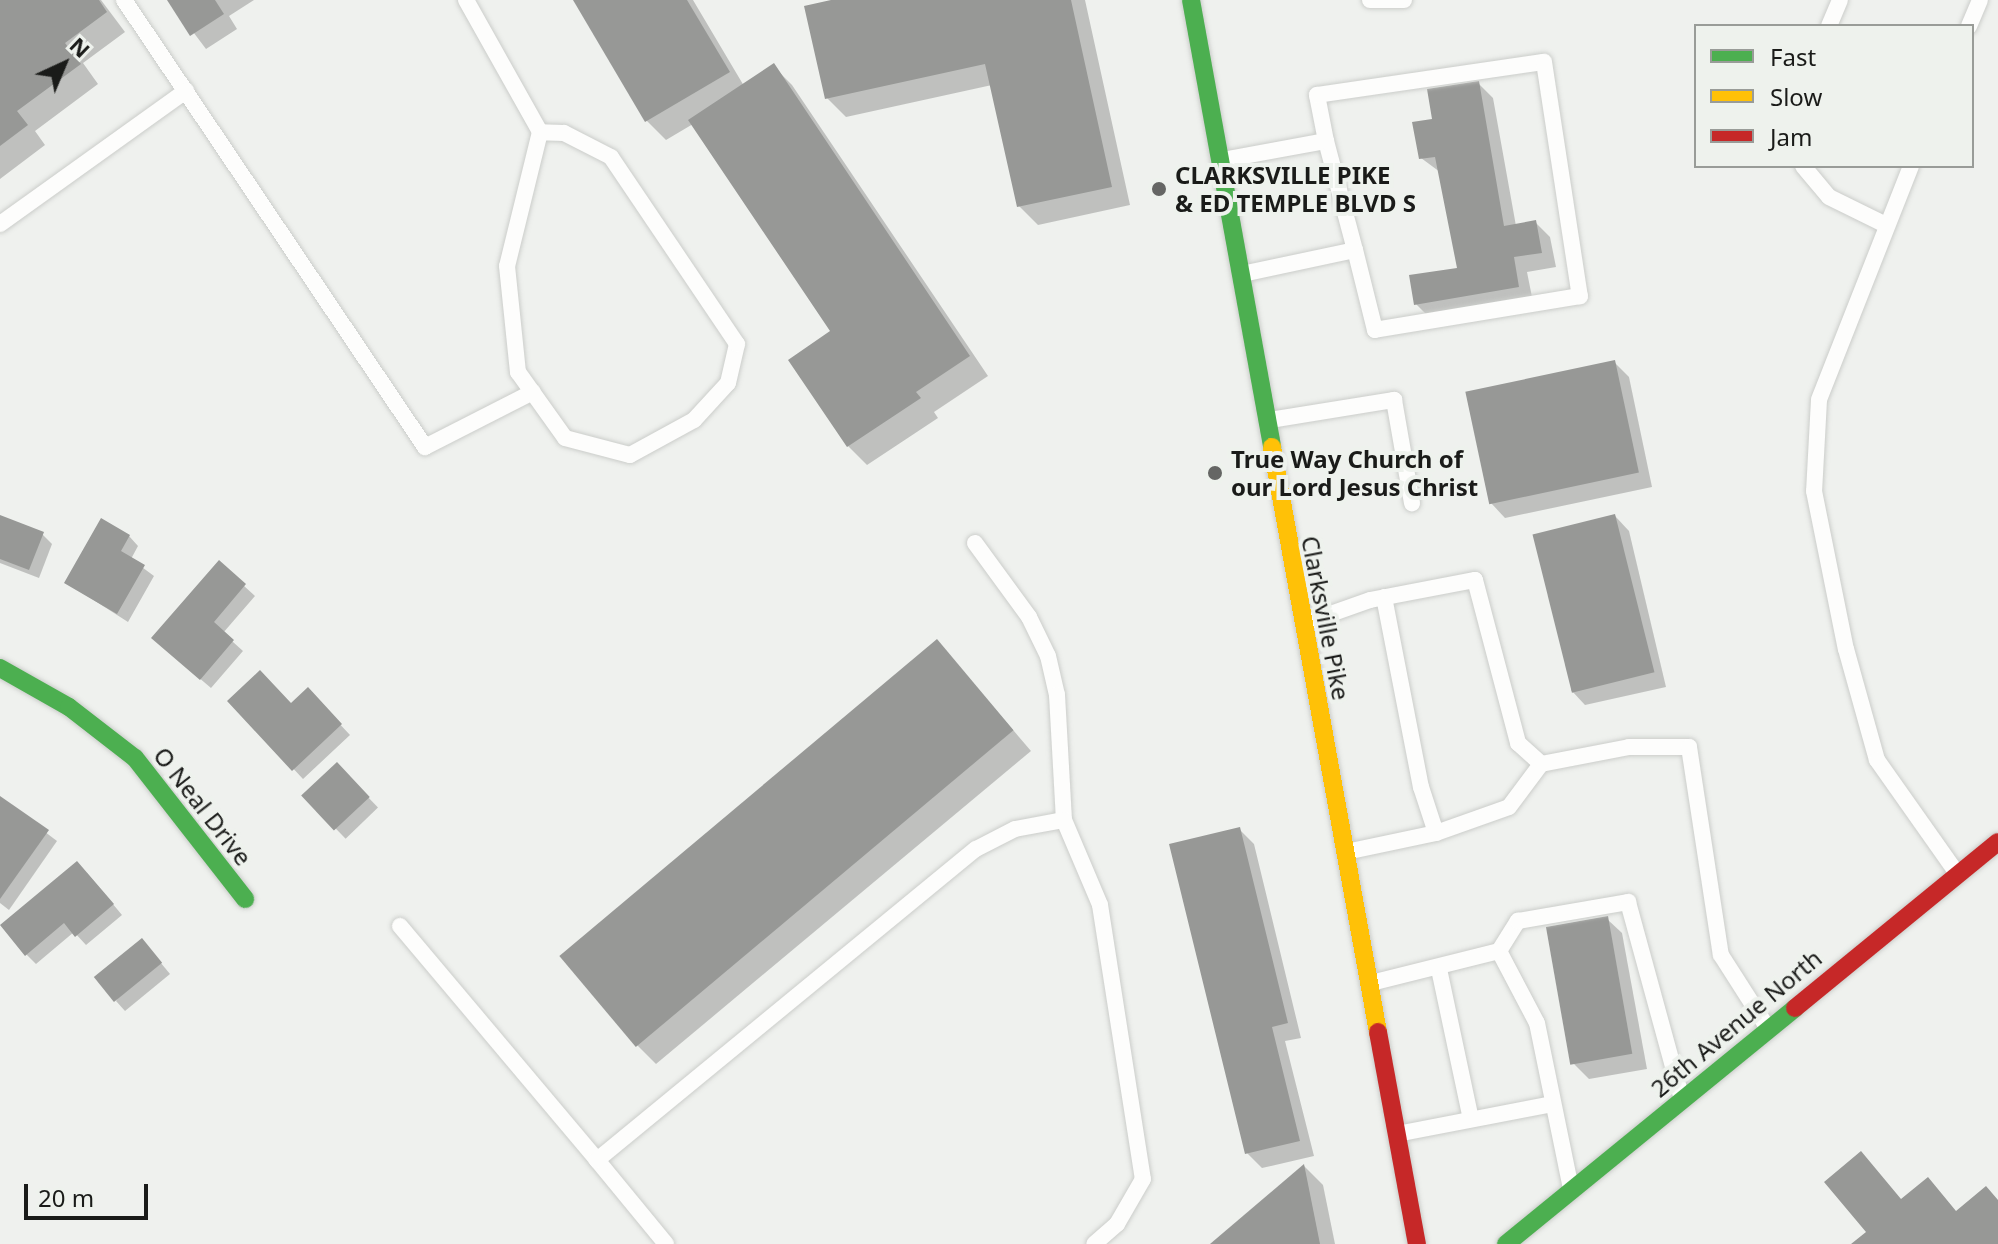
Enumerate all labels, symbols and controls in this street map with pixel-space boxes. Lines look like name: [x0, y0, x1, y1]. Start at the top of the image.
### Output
north arrow: [24, 24, 104, 104]
legend: [1694, 24, 1974, 168]
text: N: [64, 30, 98, 64]
text: Fast: [1770, 40, 1816, 73]
text: Slow: [1770, 80, 1822, 113]
text: Jam: [1770, 120, 1812, 153]
place label: CLARKSVILLE PIKE & ED TEMPLE BLVD S: [1175, 161, 1416, 217]
marker: CLARKSVILLE PIKE & ED TEMPLE BLVD S: [1150, 180, 1168, 198]
place label: True Way Church of our Lord Jesus Christ: [1231, 445, 1478, 501]
marker: True Way Church of our Lord Jesus Christ: [1206, 464, 1224, 482]
street label: Clarksville Pike: [1296, 533, 1356, 703]
street label: O Neal Drive: [148, 741, 258, 871]
street label: 26th Avenue North: [1645, 943, 1827, 1103]
scale bar: [28, 1168, 152, 1218]
text: 20 m: [38, 1181, 94, 1214]

